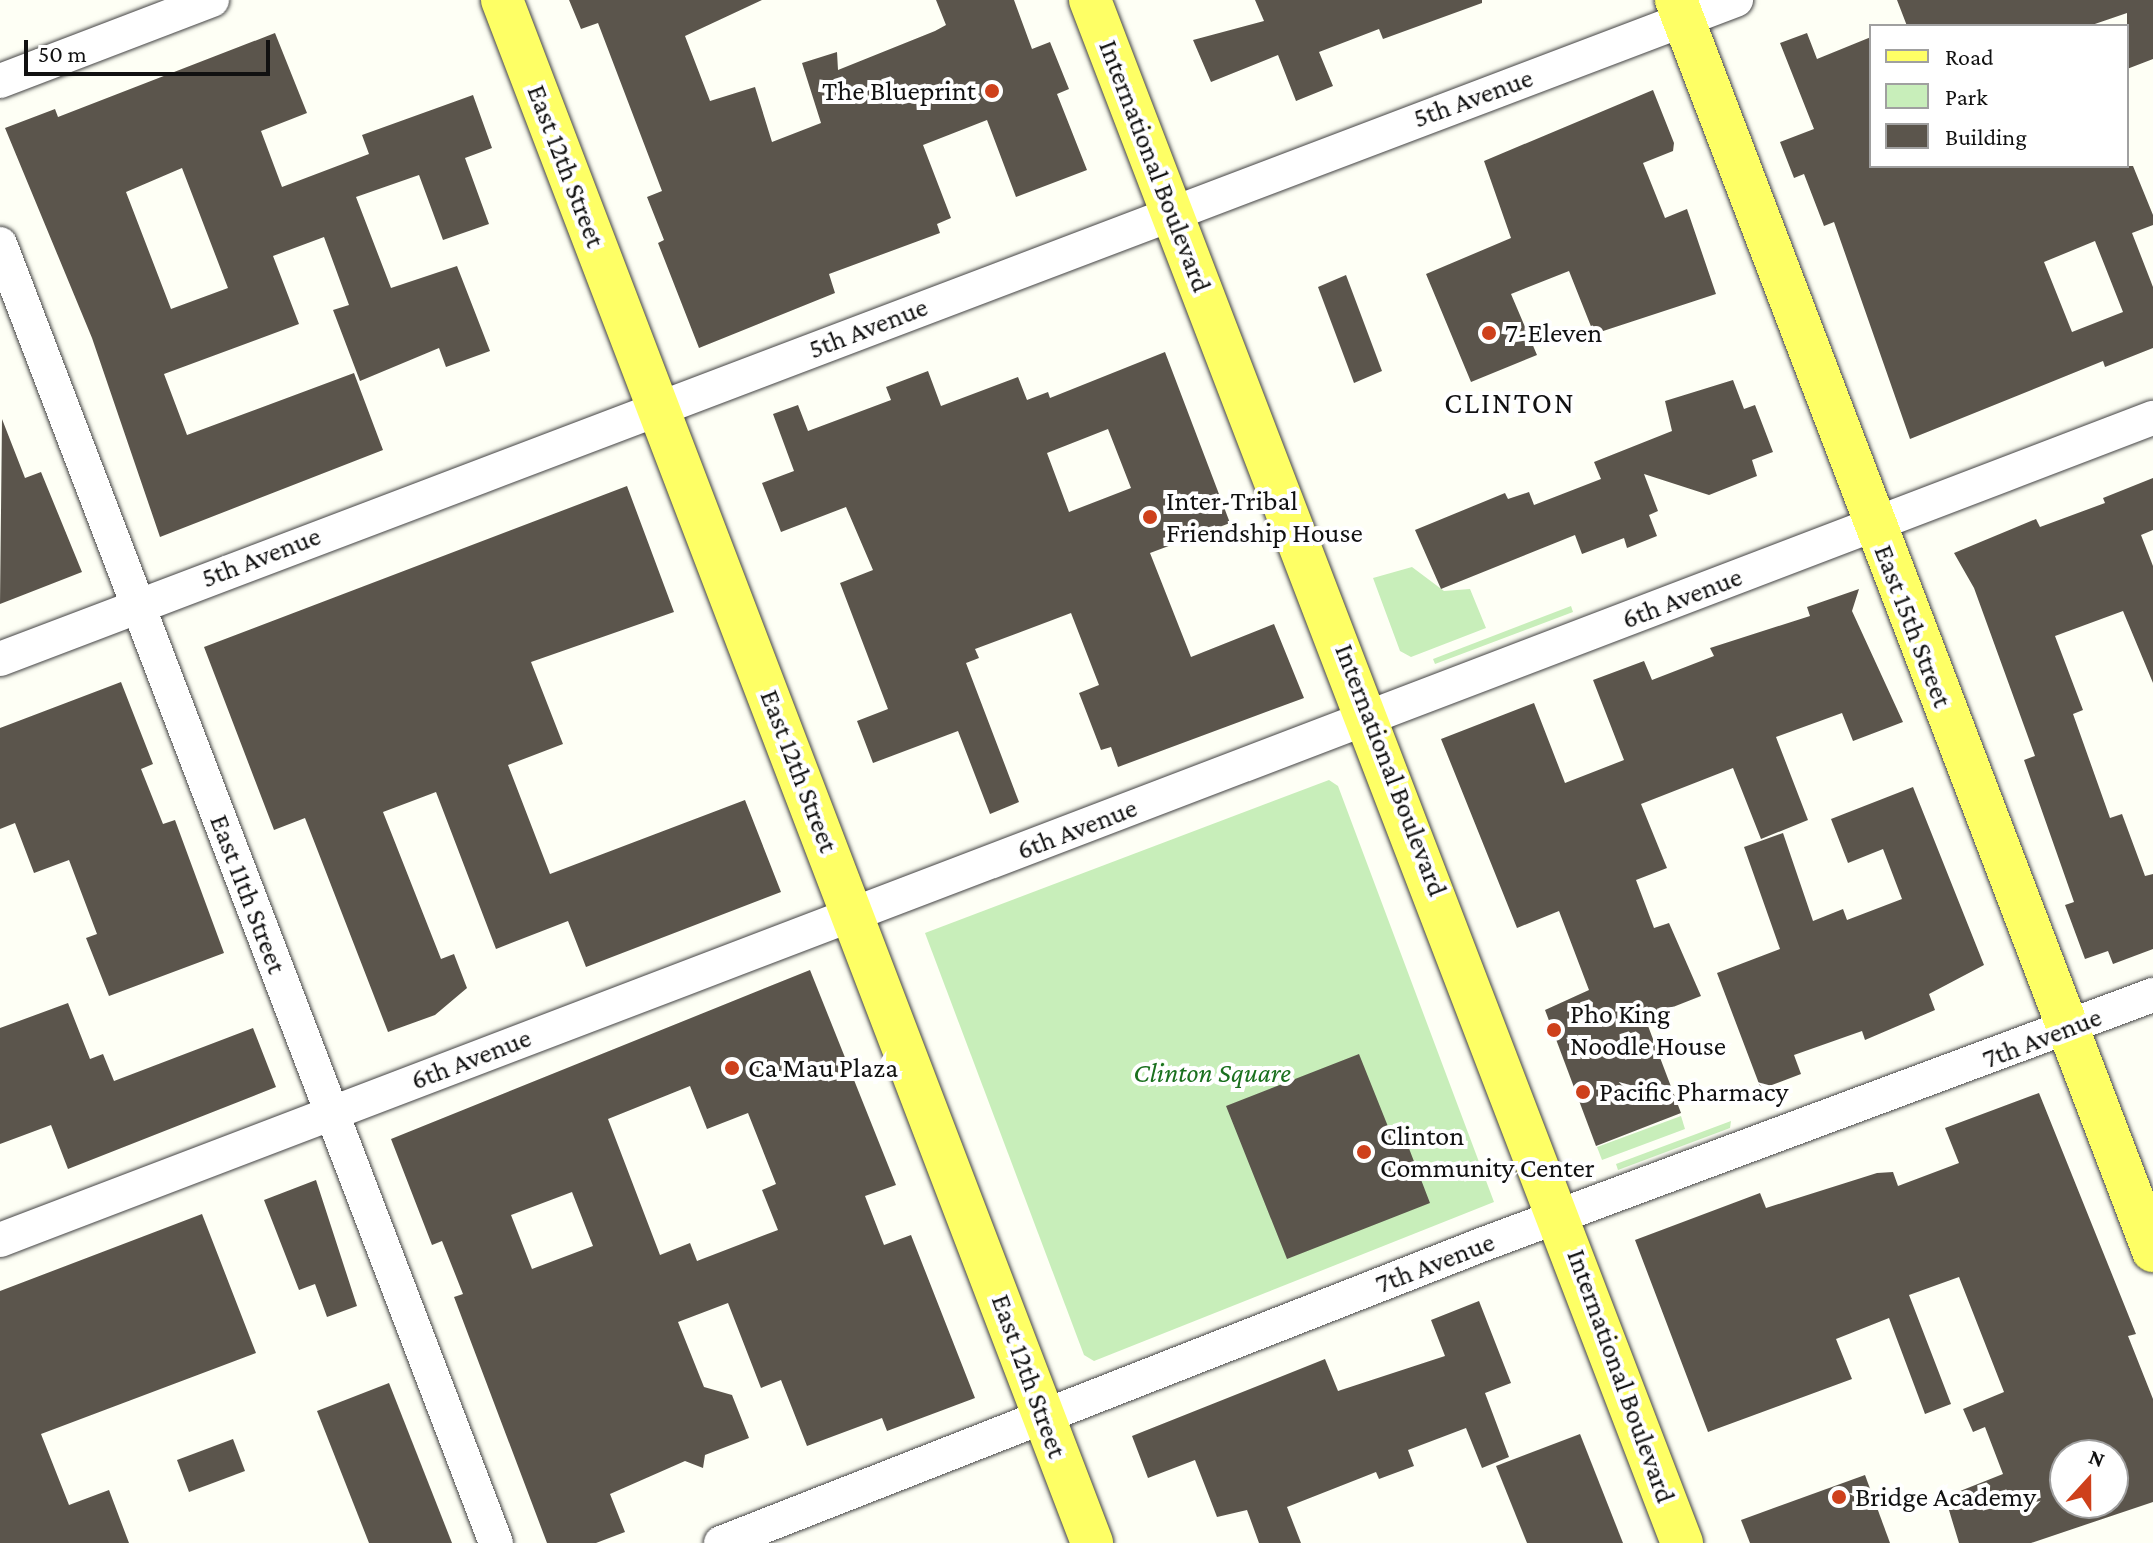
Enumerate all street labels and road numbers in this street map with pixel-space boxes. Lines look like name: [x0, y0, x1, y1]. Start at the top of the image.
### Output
street label: International Boulevard: [1091, 35, 1219, 297]
street label: 5th Avenue: [1408, 61, 1538, 135]
street label: East 12th Street: [520, 80, 612, 252]
street label: 5th Avenue: [804, 290, 932, 366]
street label: 5th Avenue: [197, 519, 325, 595]
street label: East 15th Street: [1867, 540, 1959, 712]
street label: 6th Avenue: [1617, 560, 1747, 636]
street label: International Boulevard: [1327, 639, 1455, 901]
street label: East 12th Street: [753, 685, 845, 857]
street label: 6th Avenue: [1012, 791, 1142, 867]
street label: East 11th Street: [202, 810, 294, 978]
street label: 7th Avenue: [1978, 1000, 2106, 1076]
street label: 6th Avenue: [406, 1021, 536, 1097]
street label: 7th Avenue: [1371, 1225, 1499, 1301]
street label: International Boulevard: [1559, 1245, 1683, 1507]
street label: East 12th Street: [984, 1290, 1074, 1462]

